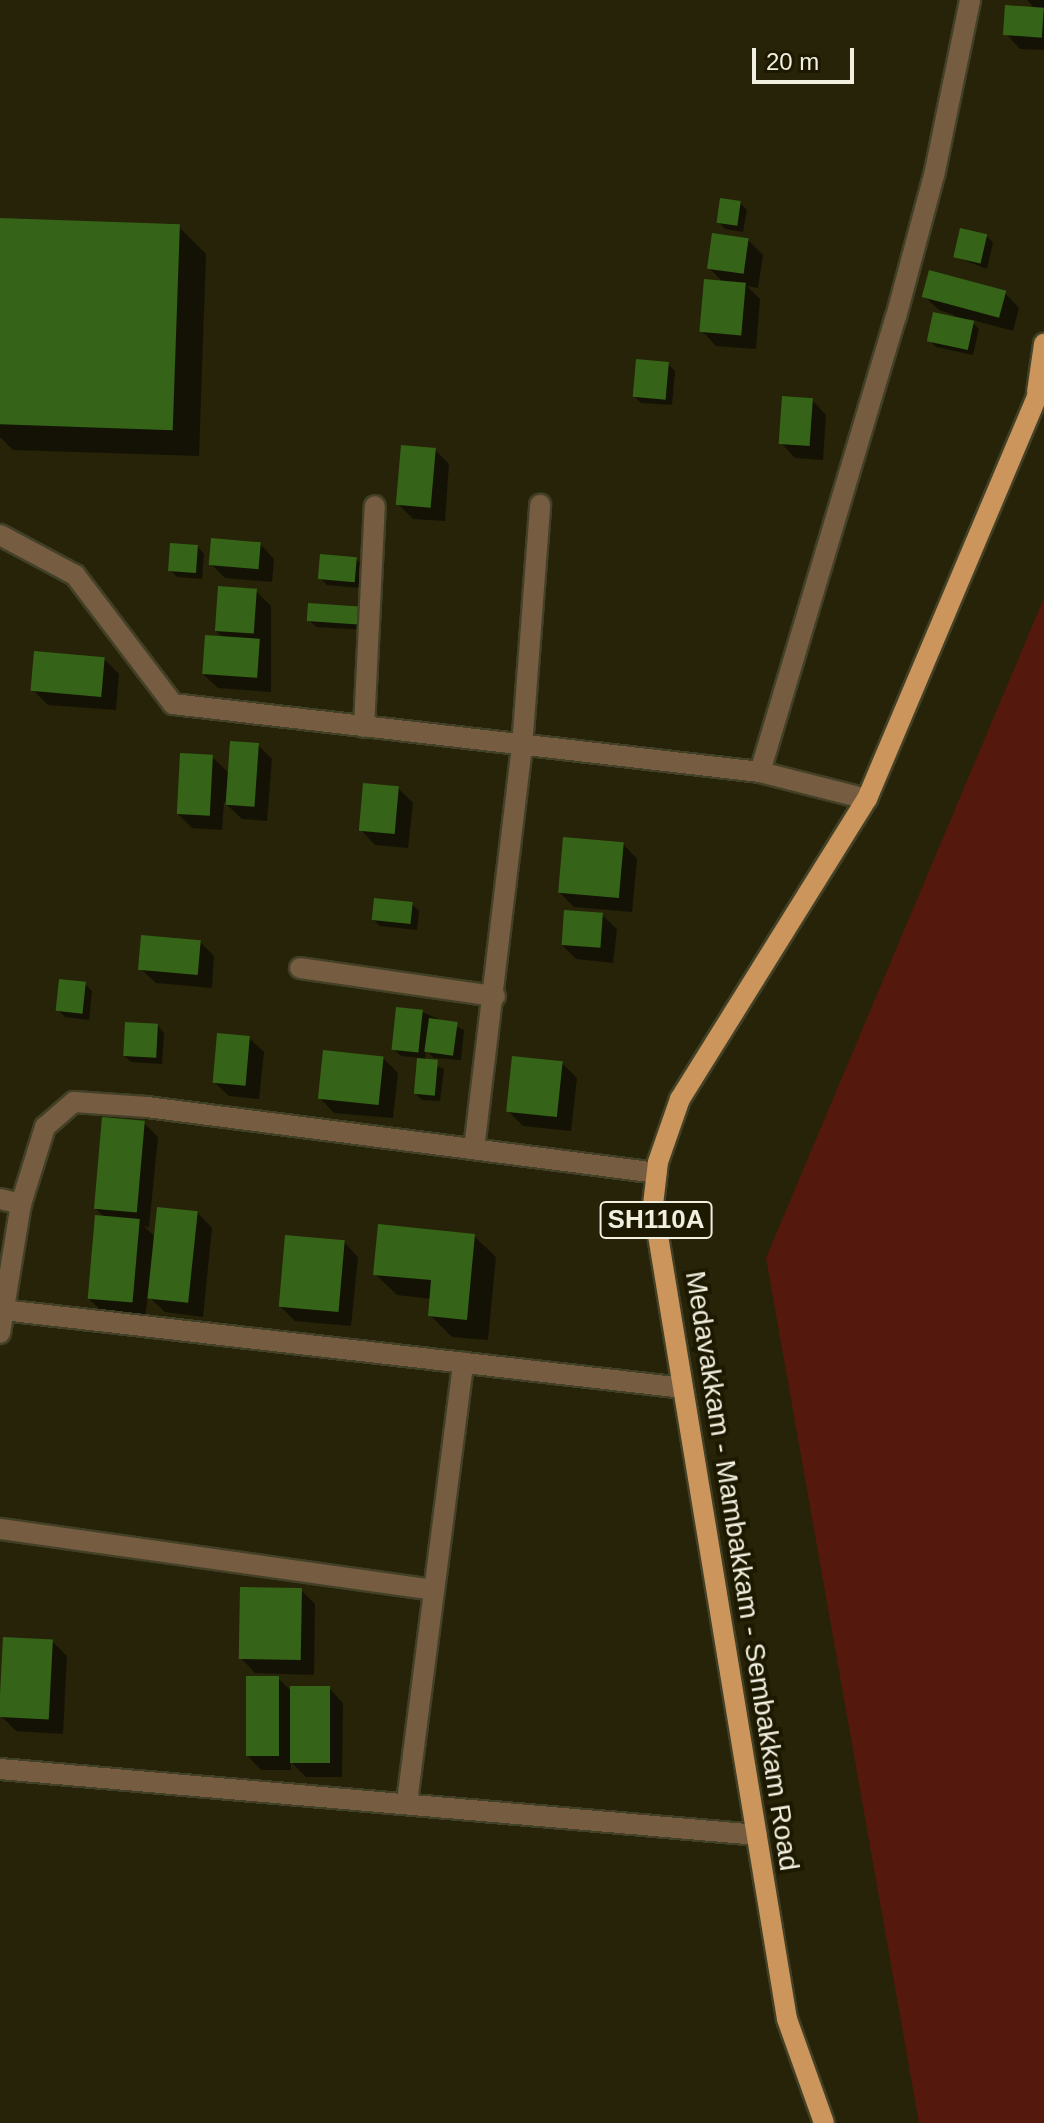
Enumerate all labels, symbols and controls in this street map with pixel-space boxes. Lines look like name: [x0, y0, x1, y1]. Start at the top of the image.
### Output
scale bar: [756, 32, 858, 82]
text: 20 m: [766, 48, 819, 75]
road number: SH110A: [598, 1198, 714, 1242]
street label: Medavakkam - Mambakkam - Sembakkam Road: [678, 1269, 806, 1873]

